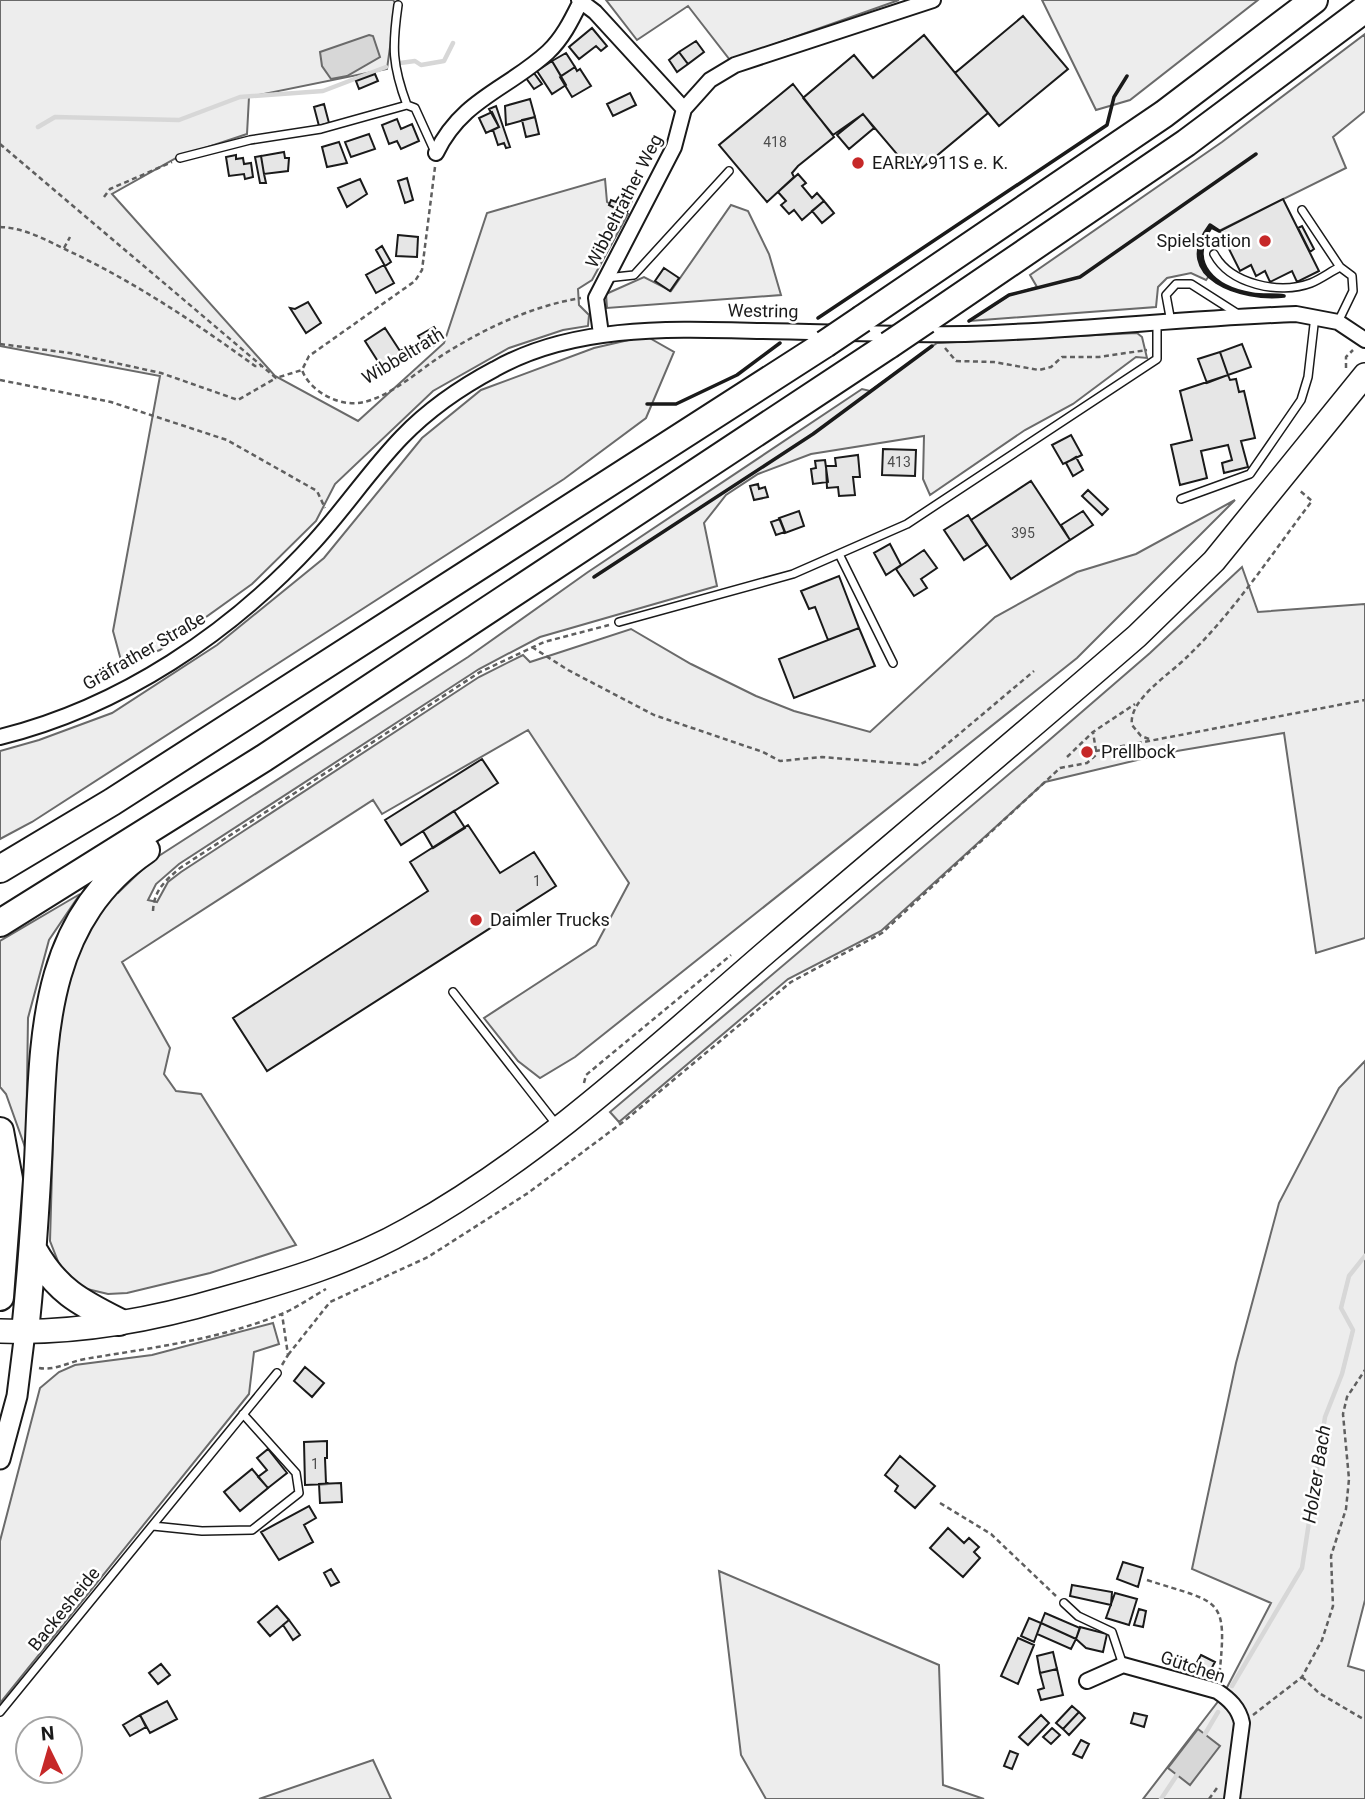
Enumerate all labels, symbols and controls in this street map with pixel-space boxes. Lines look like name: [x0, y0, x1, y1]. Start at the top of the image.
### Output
street label: Wibbeltrather Weg: [581, 130, 666, 271]
house number: 418: [763, 134, 787, 150]
place label: EARLY 911S e. K.: [872, 152, 1008, 173]
marker: EARLY 911S e. K.: [850, 155, 866, 171]
place label: Spielstation: [1156, 230, 1251, 251]
marker: Spielstation: [1257, 233, 1273, 249]
street label: Westring: [727, 299, 799, 322]
street label: Wibbeltrath: [358, 323, 447, 388]
house number: 413: [887, 454, 911, 470]
house number: 395: [1011, 525, 1035, 541]
street label: Gräfrather Straße: [79, 607, 209, 694]
place label: Prellbock: [1101, 741, 1176, 762]
marker: Prellbock: [1079, 744, 1095, 760]
house number: 1: [533, 873, 541, 889]
place label: Daimler Trucks: [490, 909, 610, 930]
marker: Daimler Trucks: [468, 912, 484, 928]
water label: Holzer Bach: [1297, 1423, 1336, 1525]
house number: 1: [311, 1456, 319, 1472]
street label: Backesheide: [23, 1563, 104, 1655]
street label: Gütchen: [1158, 1646, 1228, 1687]
north arrow: [14, 1715, 84, 1785]
text: N: [40, 1722, 55, 1746]

